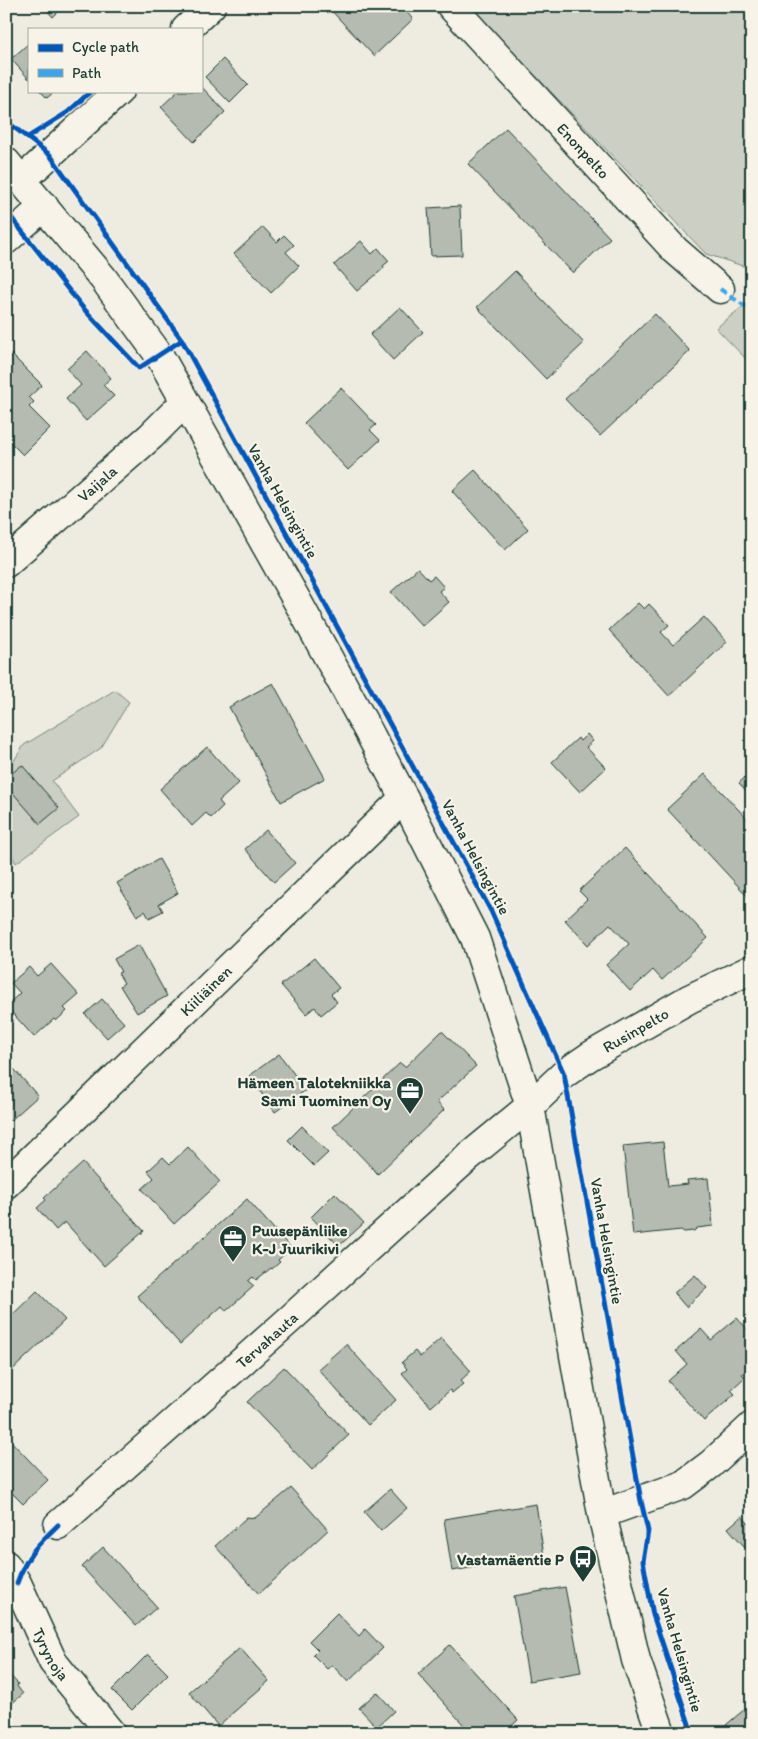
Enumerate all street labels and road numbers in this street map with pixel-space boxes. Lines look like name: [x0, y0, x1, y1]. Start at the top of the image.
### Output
street label: Enonpelto: [553, 118, 614, 182]
street label: Vanha Helsingintie: [244, 440, 322, 562]
street label: Vaijala: [73, 460, 121, 506]
street label: Vanha Helsingintie: [438, 796, 514, 918]
street label: Kiiliäinen: [176, 961, 235, 1020]
street label: Rusinpelto: [599, 1003, 672, 1056]
street label: Vanha Helsingintie: [587, 1176, 627, 1306]
street label: Tervahauta: [232, 1307, 302, 1372]
street label: Vanha Helsingintie: [653, 1586, 707, 1714]
street label: Tyrynoja: [29, 1625, 74, 1684]

